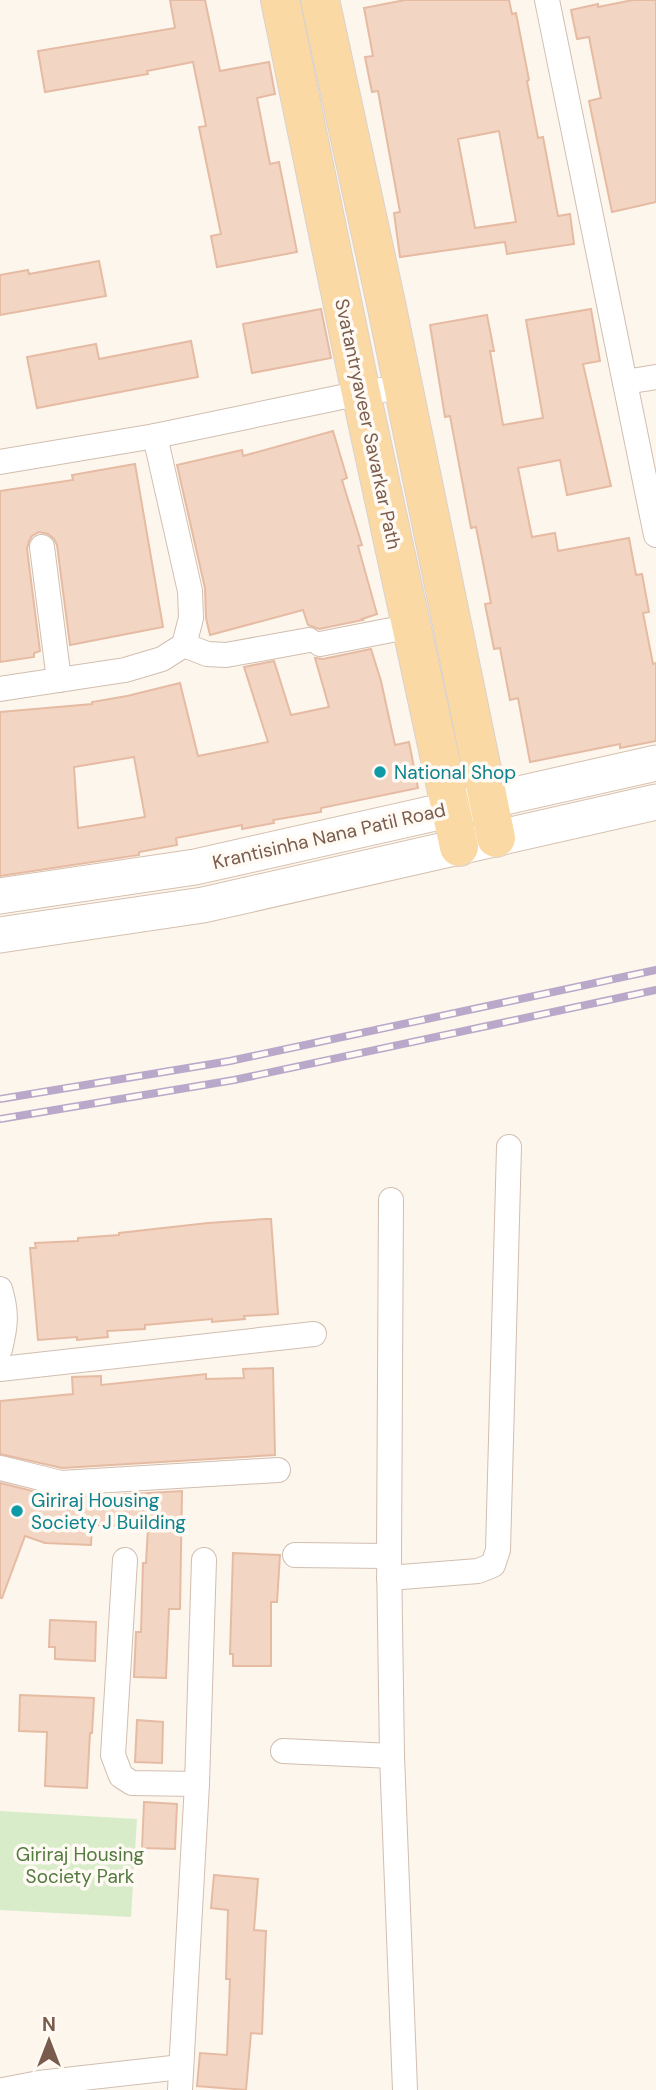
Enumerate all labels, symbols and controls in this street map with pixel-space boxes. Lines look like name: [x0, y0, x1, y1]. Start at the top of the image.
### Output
street label: Svatantryaveer Savarkar Path: [329, 296, 407, 552]
place label: National Shop: [394, 760, 516, 785]
marker: National Shop: [372, 764, 388, 780]
street label: Krantisinha Nana Patil Road: [210, 797, 448, 875]
place label: Giriraj Housing Society J Building: [31, 1488, 186, 1535]
marker: Giriraj Housing Society J Building: [9, 1503, 25, 1519]
park label: Giriraj Housing Society Park: [16, 1842, 145, 1889]
north arrow: [14, 2006, 84, 2076]
text: N: [42, 2012, 56, 2037]

